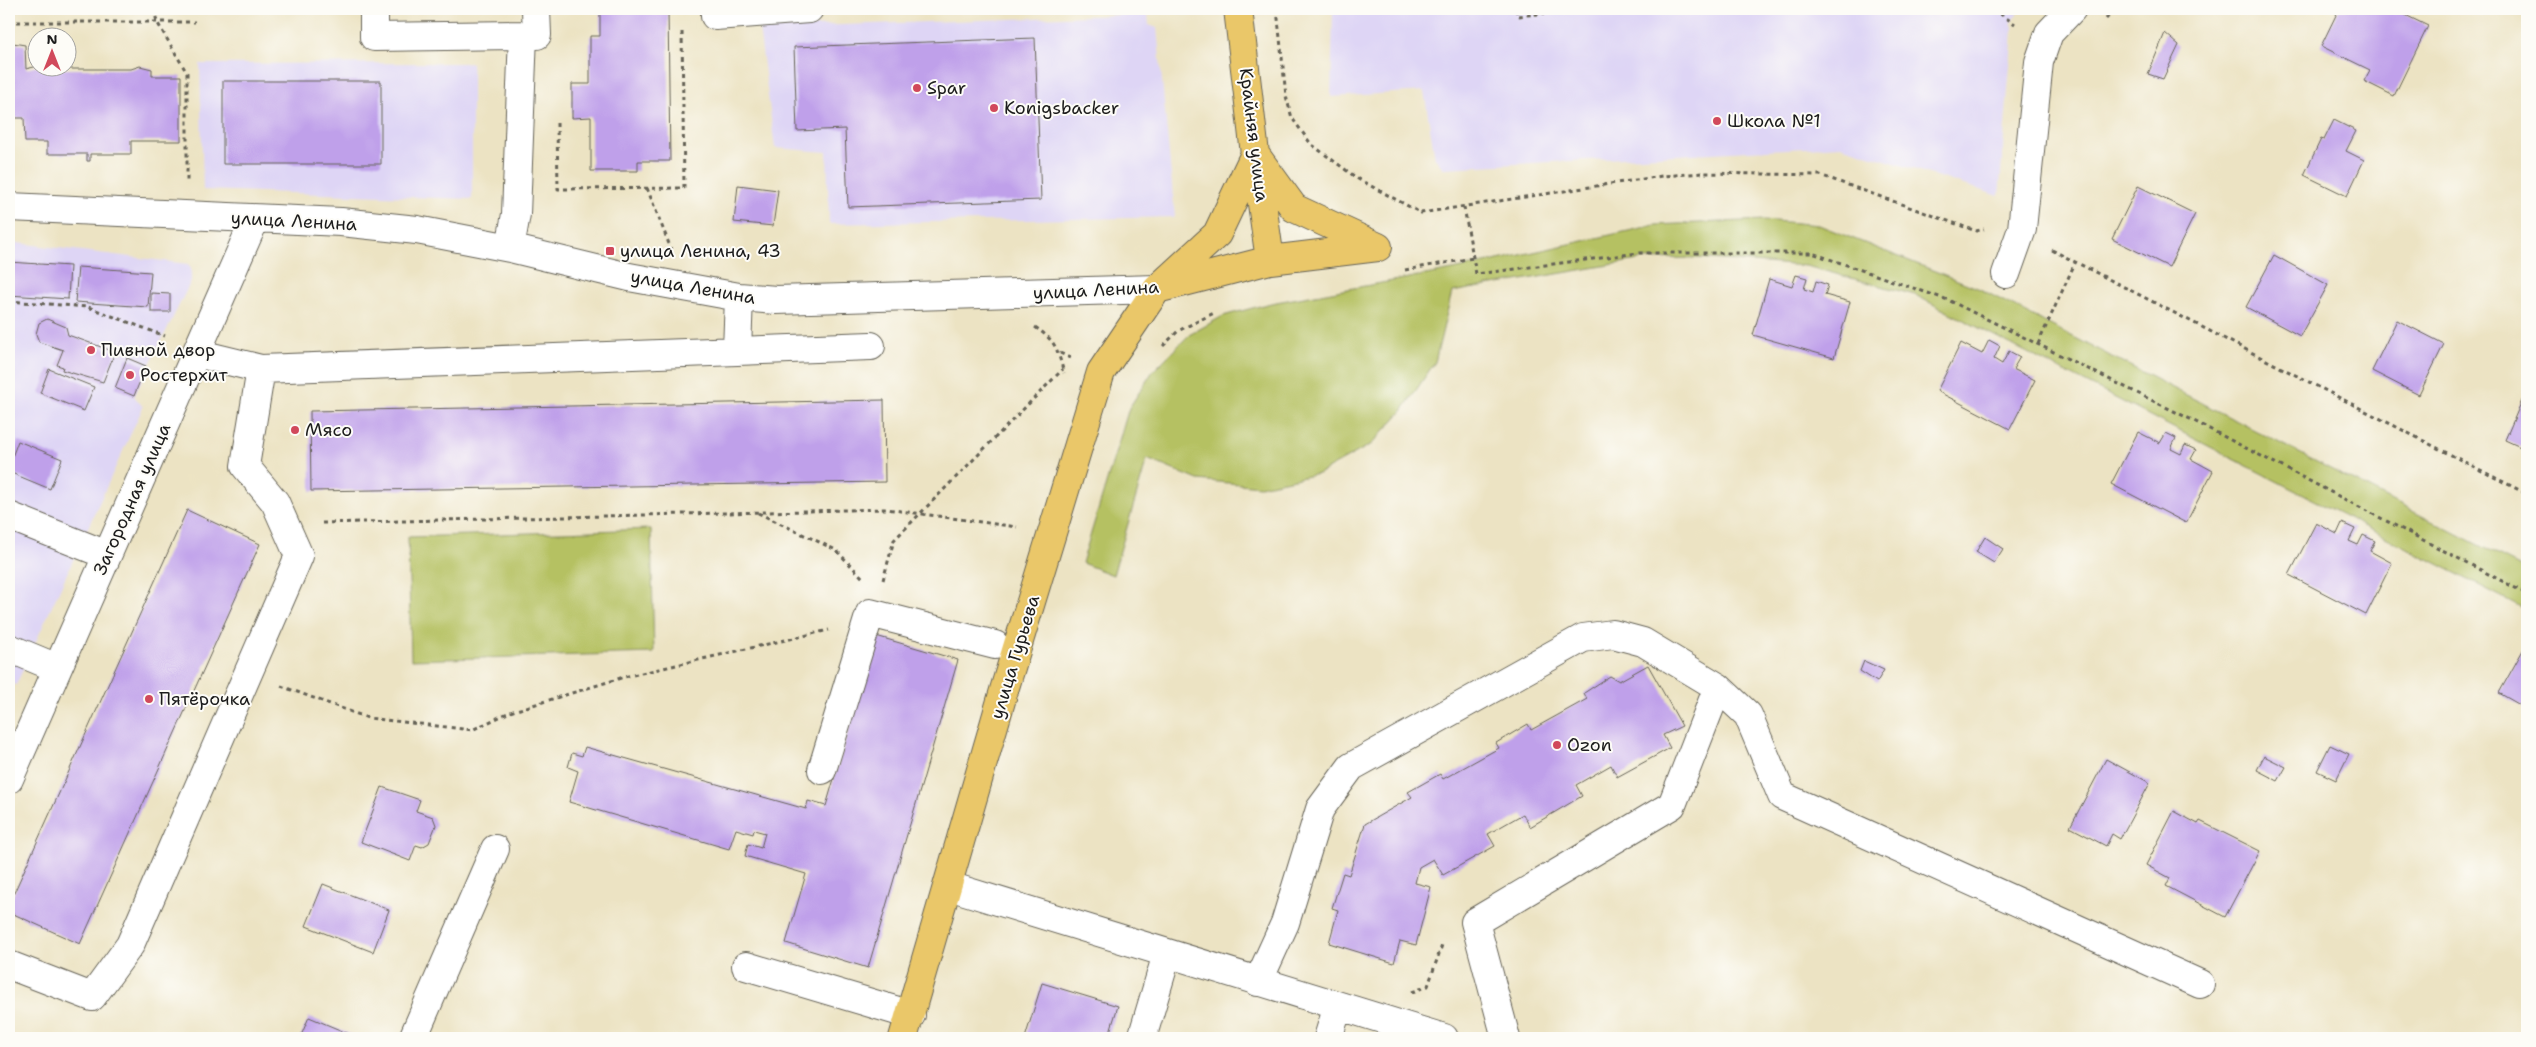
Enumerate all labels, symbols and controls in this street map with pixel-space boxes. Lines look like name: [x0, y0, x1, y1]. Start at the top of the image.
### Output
north arrow: [28, 28, 78, 78]
text: N: [46, 30, 58, 48]
street label: Крайняя улица: [1234, 67, 1274, 203]
place label: Spar: [927, 76, 966, 100]
marker: Spar: [911, 82, 923, 94]
place label: Konigsbacker: [1004, 96, 1119, 120]
marker: Konigsbacker: [988, 102, 1000, 114]
place label: Школа №1: [1727, 109, 1821, 133]
marker: Школа №1: [1711, 115, 1723, 127]
street label: улица Ленина: [230, 206, 358, 236]
place label: улица Ленина, 43: [620, 239, 781, 263]
marker: улица Ленина, 43: [604, 245, 616, 257]
street label: улица Ленина: [629, 264, 757, 310]
street label: улица Ленина: [1032, 275, 1160, 305]
place label: Пивной двор: [101, 338, 215, 362]
marker: Пивной двор: [85, 344, 97, 356]
place label: Ростерхит: [140, 363, 229, 387]
marker: Ростерхит: [124, 369, 136, 381]
place label: Мясо: [305, 418, 352, 442]
street label: Загородная улица: [88, 419, 176, 579]
marker: Мясо: [289, 424, 301, 436]
street label: улица Гурьева: [985, 592, 1045, 722]
place label: Пятёрочка: [159, 687, 250, 711]
marker: Пятёрочка: [143, 693, 155, 705]
place label: Ozon: [1567, 733, 1612, 757]
marker: Ozon: [1551, 739, 1563, 751]

